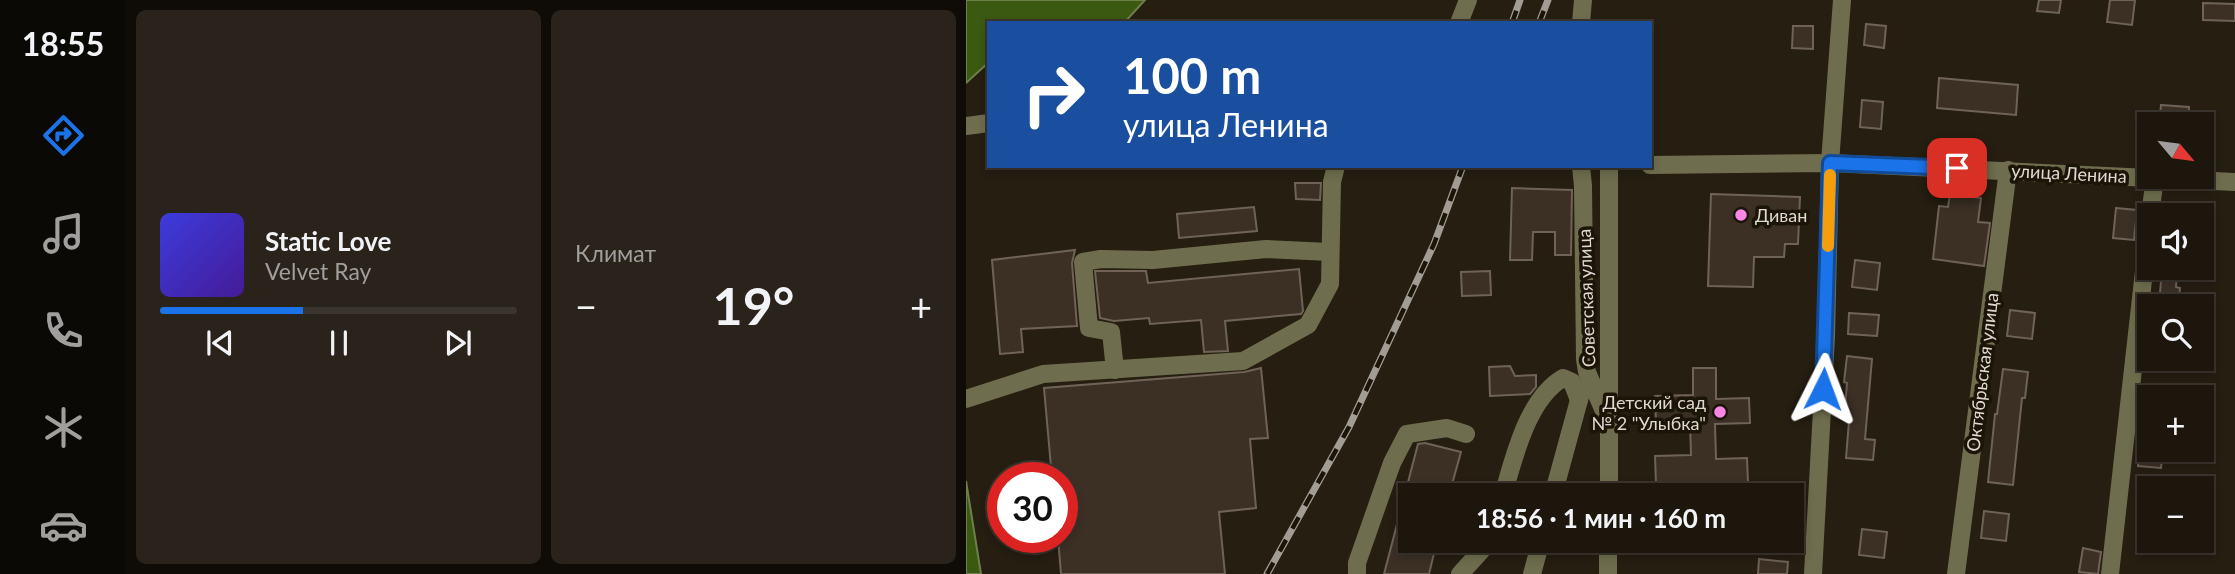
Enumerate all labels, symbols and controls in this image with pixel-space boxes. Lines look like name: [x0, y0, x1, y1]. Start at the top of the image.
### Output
text: 18:55: [22, 24, 104, 63]
text: 100 m: [1123, 46, 1261, 104]
icon: right: [1008, 49, 1099, 140]
text: улица Ленина: [1123, 105, 1329, 144]
icon: directions: [39, 111, 88, 160]
north arrow: [2137, 112, 2214, 189]
map controls: [2137, 112, 2214, 553]
pin: [1927, 138, 1987, 198]
icon: arrive: [1938, 149, 1976, 187]
street label: улица Ленина: [2011, 159, 2127, 187]
button: sound: [2137, 203, 2214, 280]
place label: Диван: [1755, 204, 1807, 226]
marker: Диван: [1733, 207, 1749, 223]
icon: music: [39, 209, 88, 258]
text: Static Love: [265, 225, 392, 257]
street label: Советская улица: [1573, 228, 1599, 368]
text: Климат: [575, 239, 656, 267]
text: Velvet Ray: [265, 257, 371, 285]
text: 19°: [713, 274, 794, 336]
text: −: [575, 283, 597, 329]
text: +: [910, 283, 932, 329]
street label: Октябрьская улица: [1961, 291, 2003, 453]
button: search: [2137, 294, 2214, 371]
icon: phone: [39, 306, 88, 355]
icon: previous: [201, 324, 239, 362]
icon: pause: [320, 324, 358, 362]
icon: next: [439, 324, 477, 362]
position arrow: [1786, 352, 1860, 426]
button: +: [2137, 385, 2214, 462]
place label: Детский сад № 2 "Улыбка": [1591, 391, 1706, 434]
icon: climate: [39, 403, 88, 452]
marker: Детский сад № 2 "Улыбка": [1712, 404, 1728, 420]
speed limit sign: 30: [987, 462, 1078, 553]
button: −: [2137, 476, 2214, 553]
icon: car: [39, 501, 88, 550]
text: 18:56 · 1 мин · 160 m: [1476, 502, 1726, 534]

